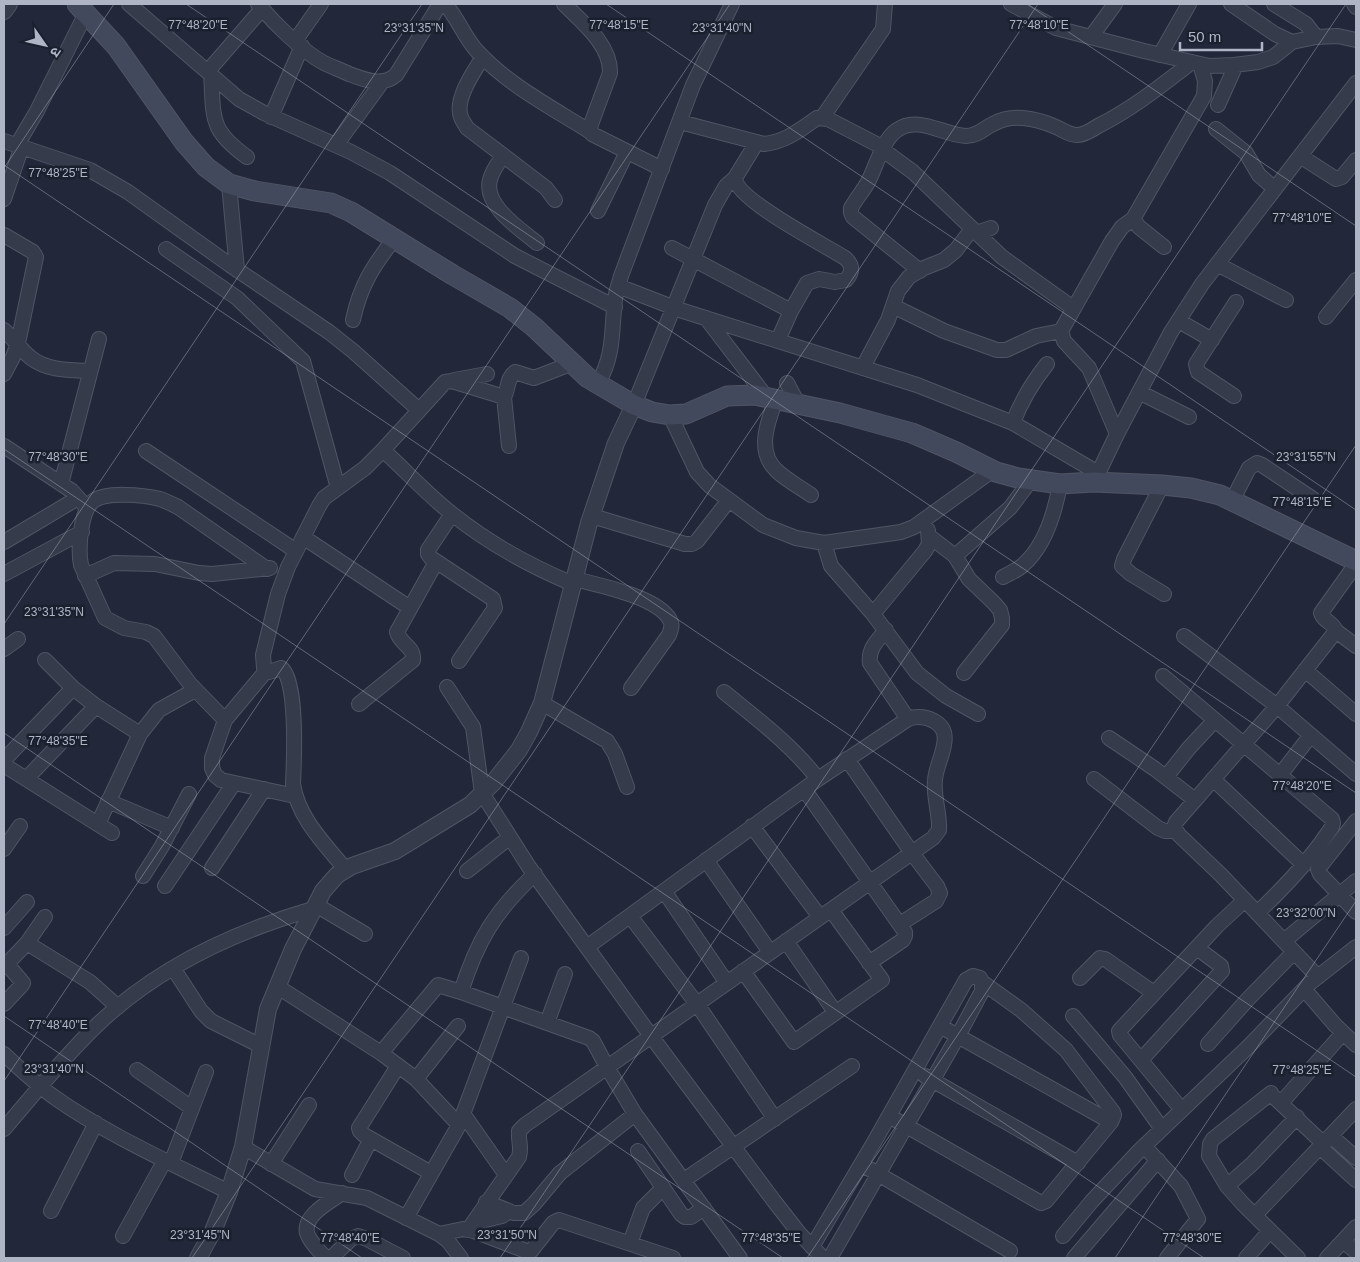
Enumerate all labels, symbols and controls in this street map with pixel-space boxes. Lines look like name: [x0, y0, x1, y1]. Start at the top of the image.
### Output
text: 77°48'20"E: [168, 18, 228, 32]
text: 77°48'15"E: [589, 18, 649, 32]
text: 77°48'10"E: [1009, 18, 1069, 32]
north arrow: [20, 20, 70, 70]
scale bar: [1180, 20, 1262, 52]
text: 23°31'35"N: [384, 21, 444, 35]
text: 23°31'40"N: [692, 21, 752, 35]
text: 50 m: [1188, 28, 1221, 45]
text: उ: [46, 44, 65, 61]
text: 77°48'25"E: [28, 166, 88, 180]
text: 77°48'10"E: [1272, 211, 1332, 225]
text: 77°48'30"E: [28, 450, 88, 464]
text: 23°31'55"N: [1276, 450, 1336, 464]
text: 77°48'15"E: [1272, 495, 1332, 509]
text: 23°31'35"N: [24, 605, 84, 619]
text: 77°48'35"E: [28, 734, 88, 748]
text: 77°48'20"E: [1272, 779, 1332, 793]
text: 23°32'00"N: [1276, 906, 1336, 920]
text: 77°48'40"E: [28, 1018, 88, 1032]
text: 23°31'40"N: [24, 1062, 84, 1076]
text: 77°48'25"E: [1272, 1063, 1332, 1077]
text: 23°31'45"N: [170, 1228, 230, 1242]
text: 23°31'50"N: [477, 1228, 537, 1242]
text: 77°48'40"E: [320, 1231, 380, 1245]
text: 77°48'35"E: [741, 1231, 801, 1245]
text: 77°48'30"E: [1162, 1231, 1222, 1245]

